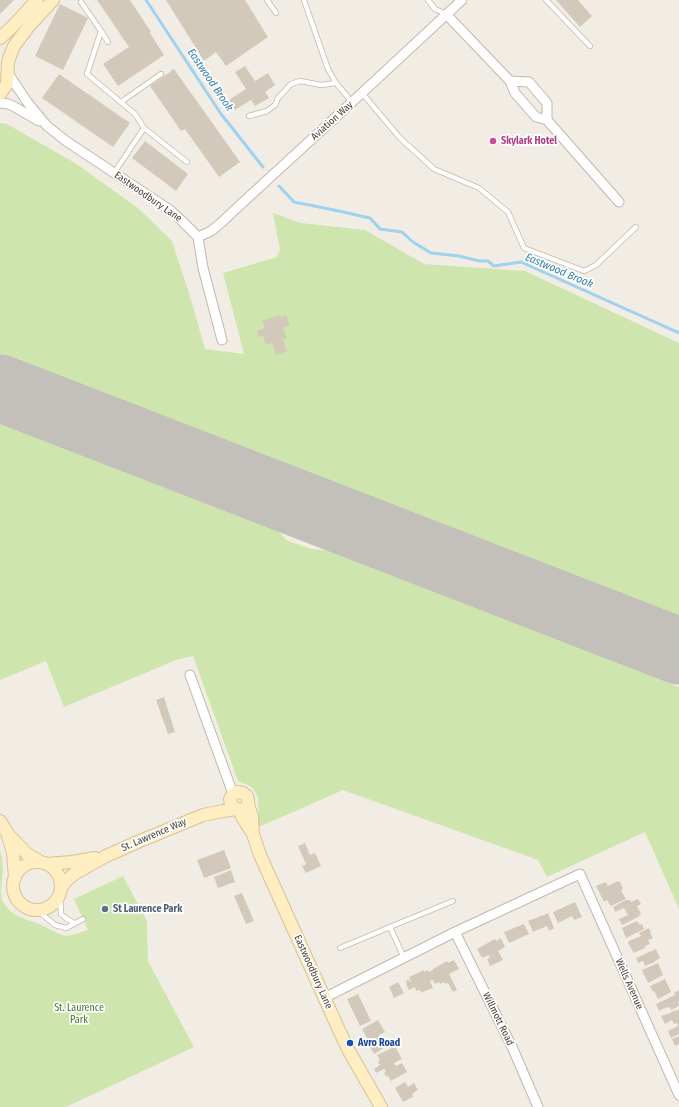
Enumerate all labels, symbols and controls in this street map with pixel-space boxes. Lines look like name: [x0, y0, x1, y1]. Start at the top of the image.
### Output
water label: Eastwood Brook: [184, 46, 236, 114]
street label: Aviation Way: [309, 99, 355, 143]
place label: Skylark Hotel: [501, 135, 557, 147]
marker: Skylark Hotel: [488, 136, 498, 146]
street label: Eastwoodbury Lane: [112, 169, 184, 225]
water label: Eastwood Brook: [523, 251, 595, 291]
street label: St. Lawrence Way: [120, 816, 188, 854]
place label: St Laurence Park: [113, 903, 182, 915]
marker: St Laurence Park: [100, 904, 110, 914]
street label: Eastwoodbury Lane: [291, 933, 335, 1011]
street label: Wells Avenue: [612, 957, 646, 1011]
street label: Willmott Road: [480, 990, 516, 1048]
park label: St. Laurence Park: [54, 1002, 104, 1026]
place label: Avro Road: [358, 1037, 400, 1049]
marker: Avro Road: [345, 1038, 355, 1048]

